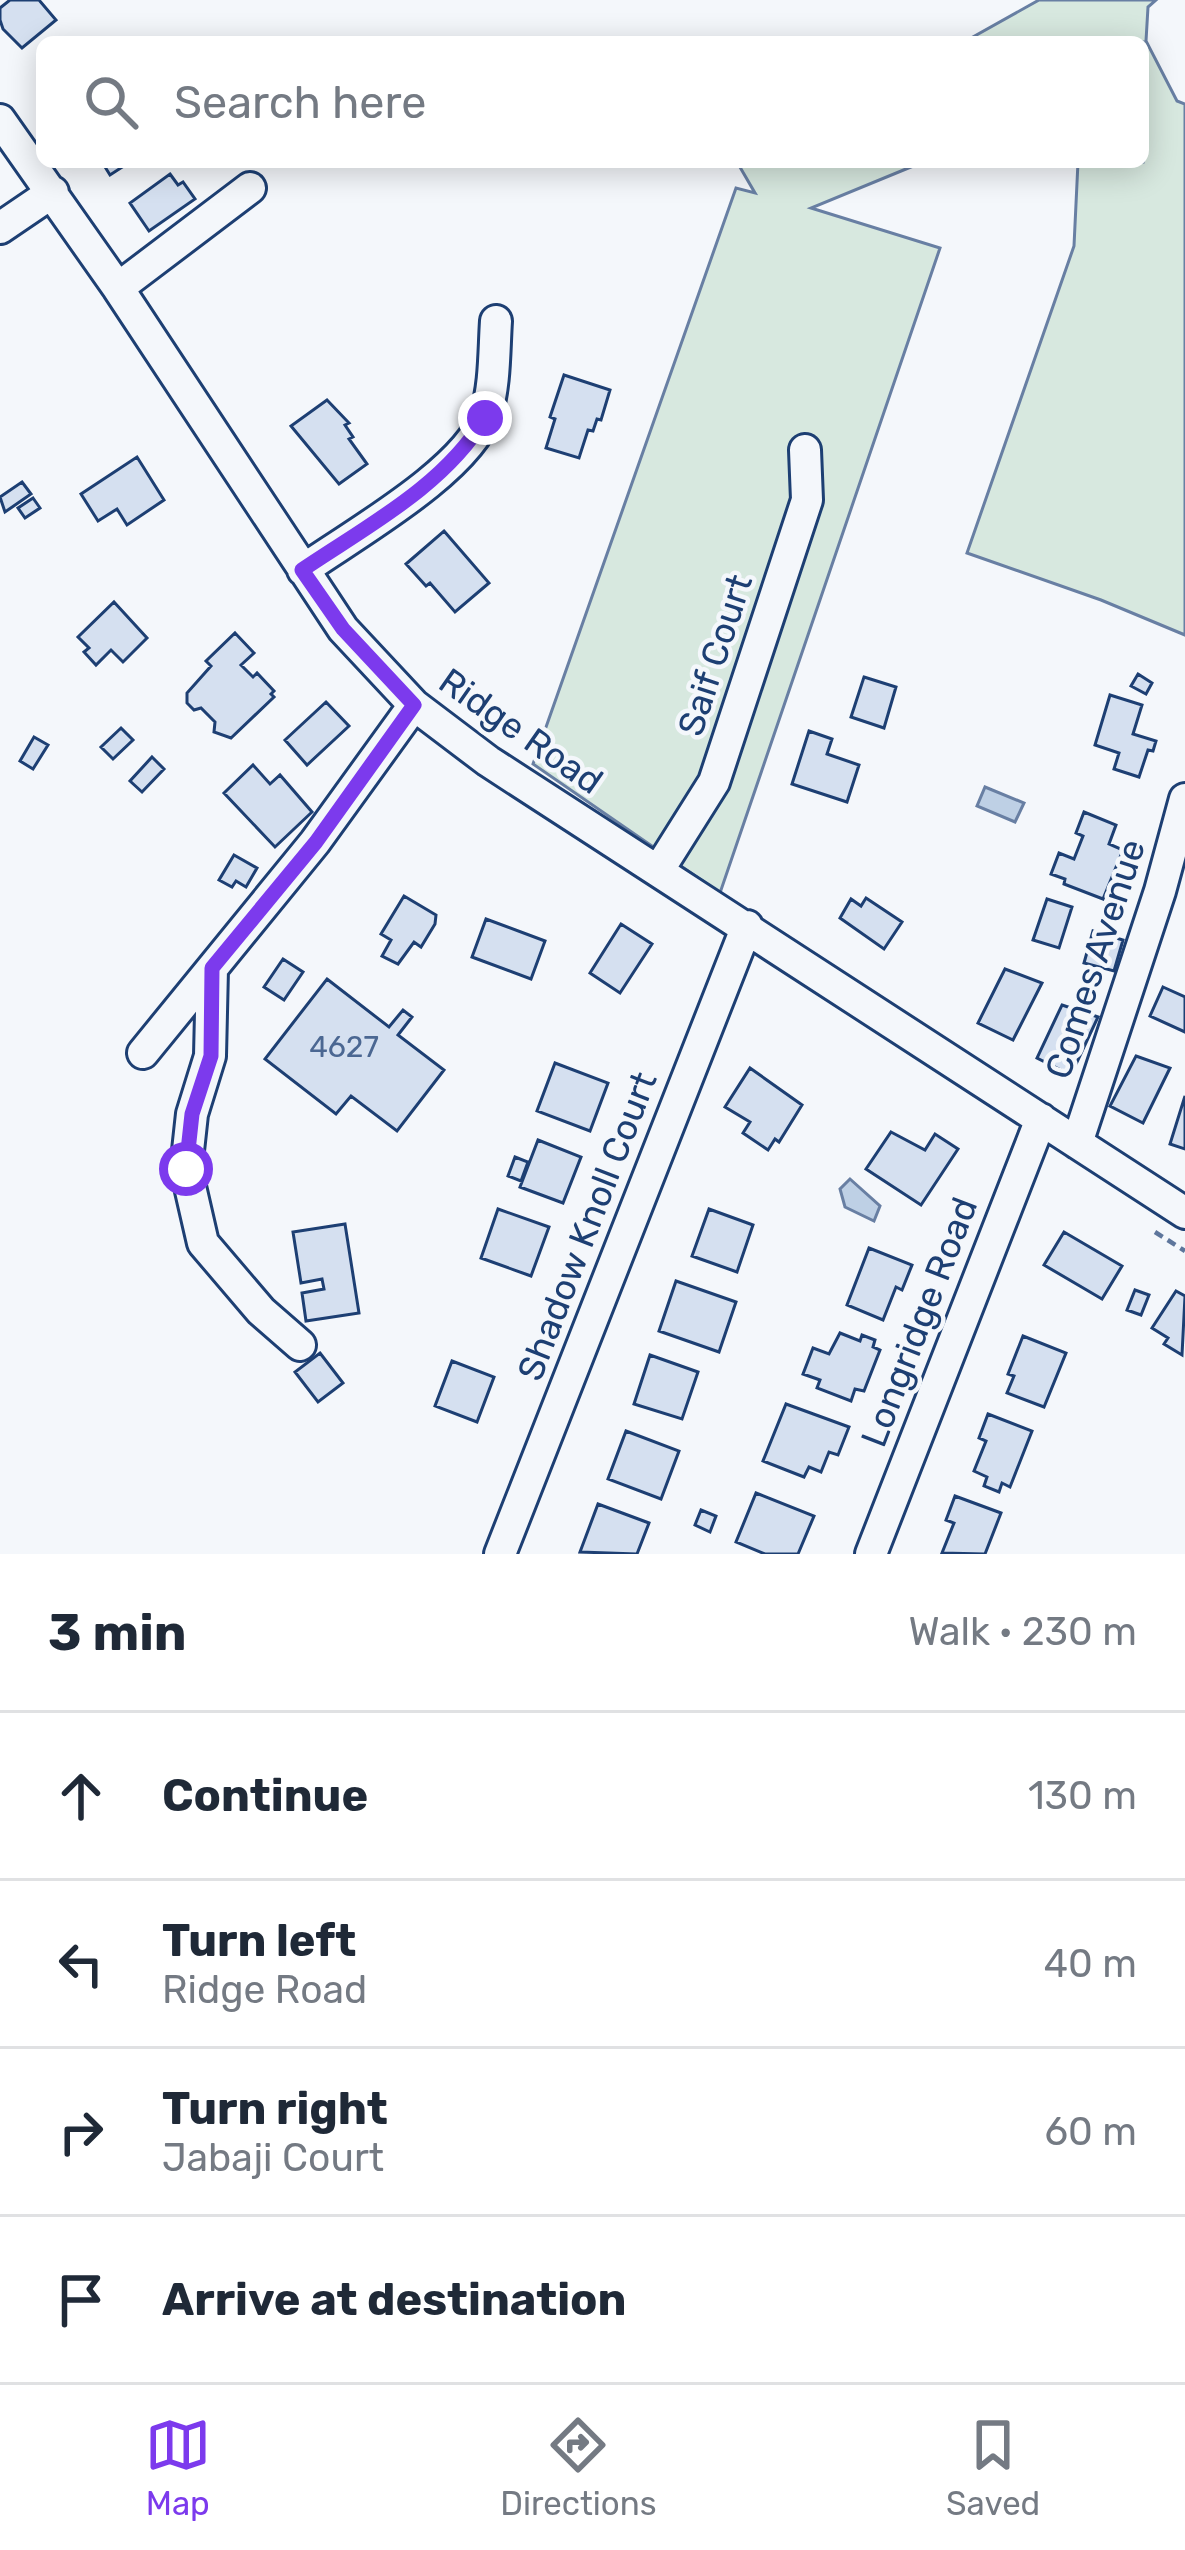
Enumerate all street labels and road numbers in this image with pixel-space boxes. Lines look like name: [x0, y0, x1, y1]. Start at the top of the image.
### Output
street label: Saif Court: [669, 569, 761, 741]
street label: Ridge Road: [431, 659, 611, 803]
street label: Comes Avenue: [1036, 834, 1154, 1084]
street label: Shadow Knoll Court: [508, 1066, 666, 1386]
street label: Longridge Road: [852, 1191, 986, 1453]

